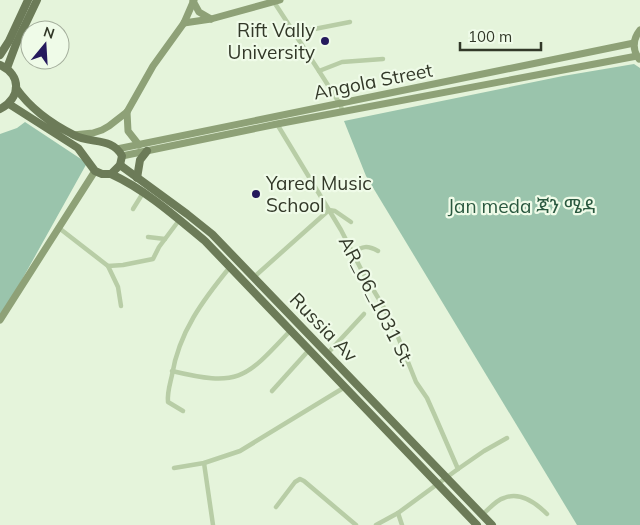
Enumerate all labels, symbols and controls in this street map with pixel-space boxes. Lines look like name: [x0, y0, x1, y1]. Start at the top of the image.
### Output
place label: Rift Vally University: [228, 18, 315, 64]
north arrow: [20, 20, 70, 70]
scale bar: [460, 20, 541, 52]
text: N: [41, 22, 57, 43]
text: 100 m: [468, 27, 512, 46]
marker: Rift Vally University: [319, 35, 331, 47]
street label: Angola Street: [311, 58, 435, 104]
place label: Yared Music School: [265, 171, 372, 217]
marker: Yared Music School: [250, 188, 262, 200]
park label: Jan meda ጃን ሜዳ: [448, 194, 596, 218]
street label: AR_06_1031 St.: [334, 232, 420, 370]
street label: Russia Av: [285, 287, 363, 367]

